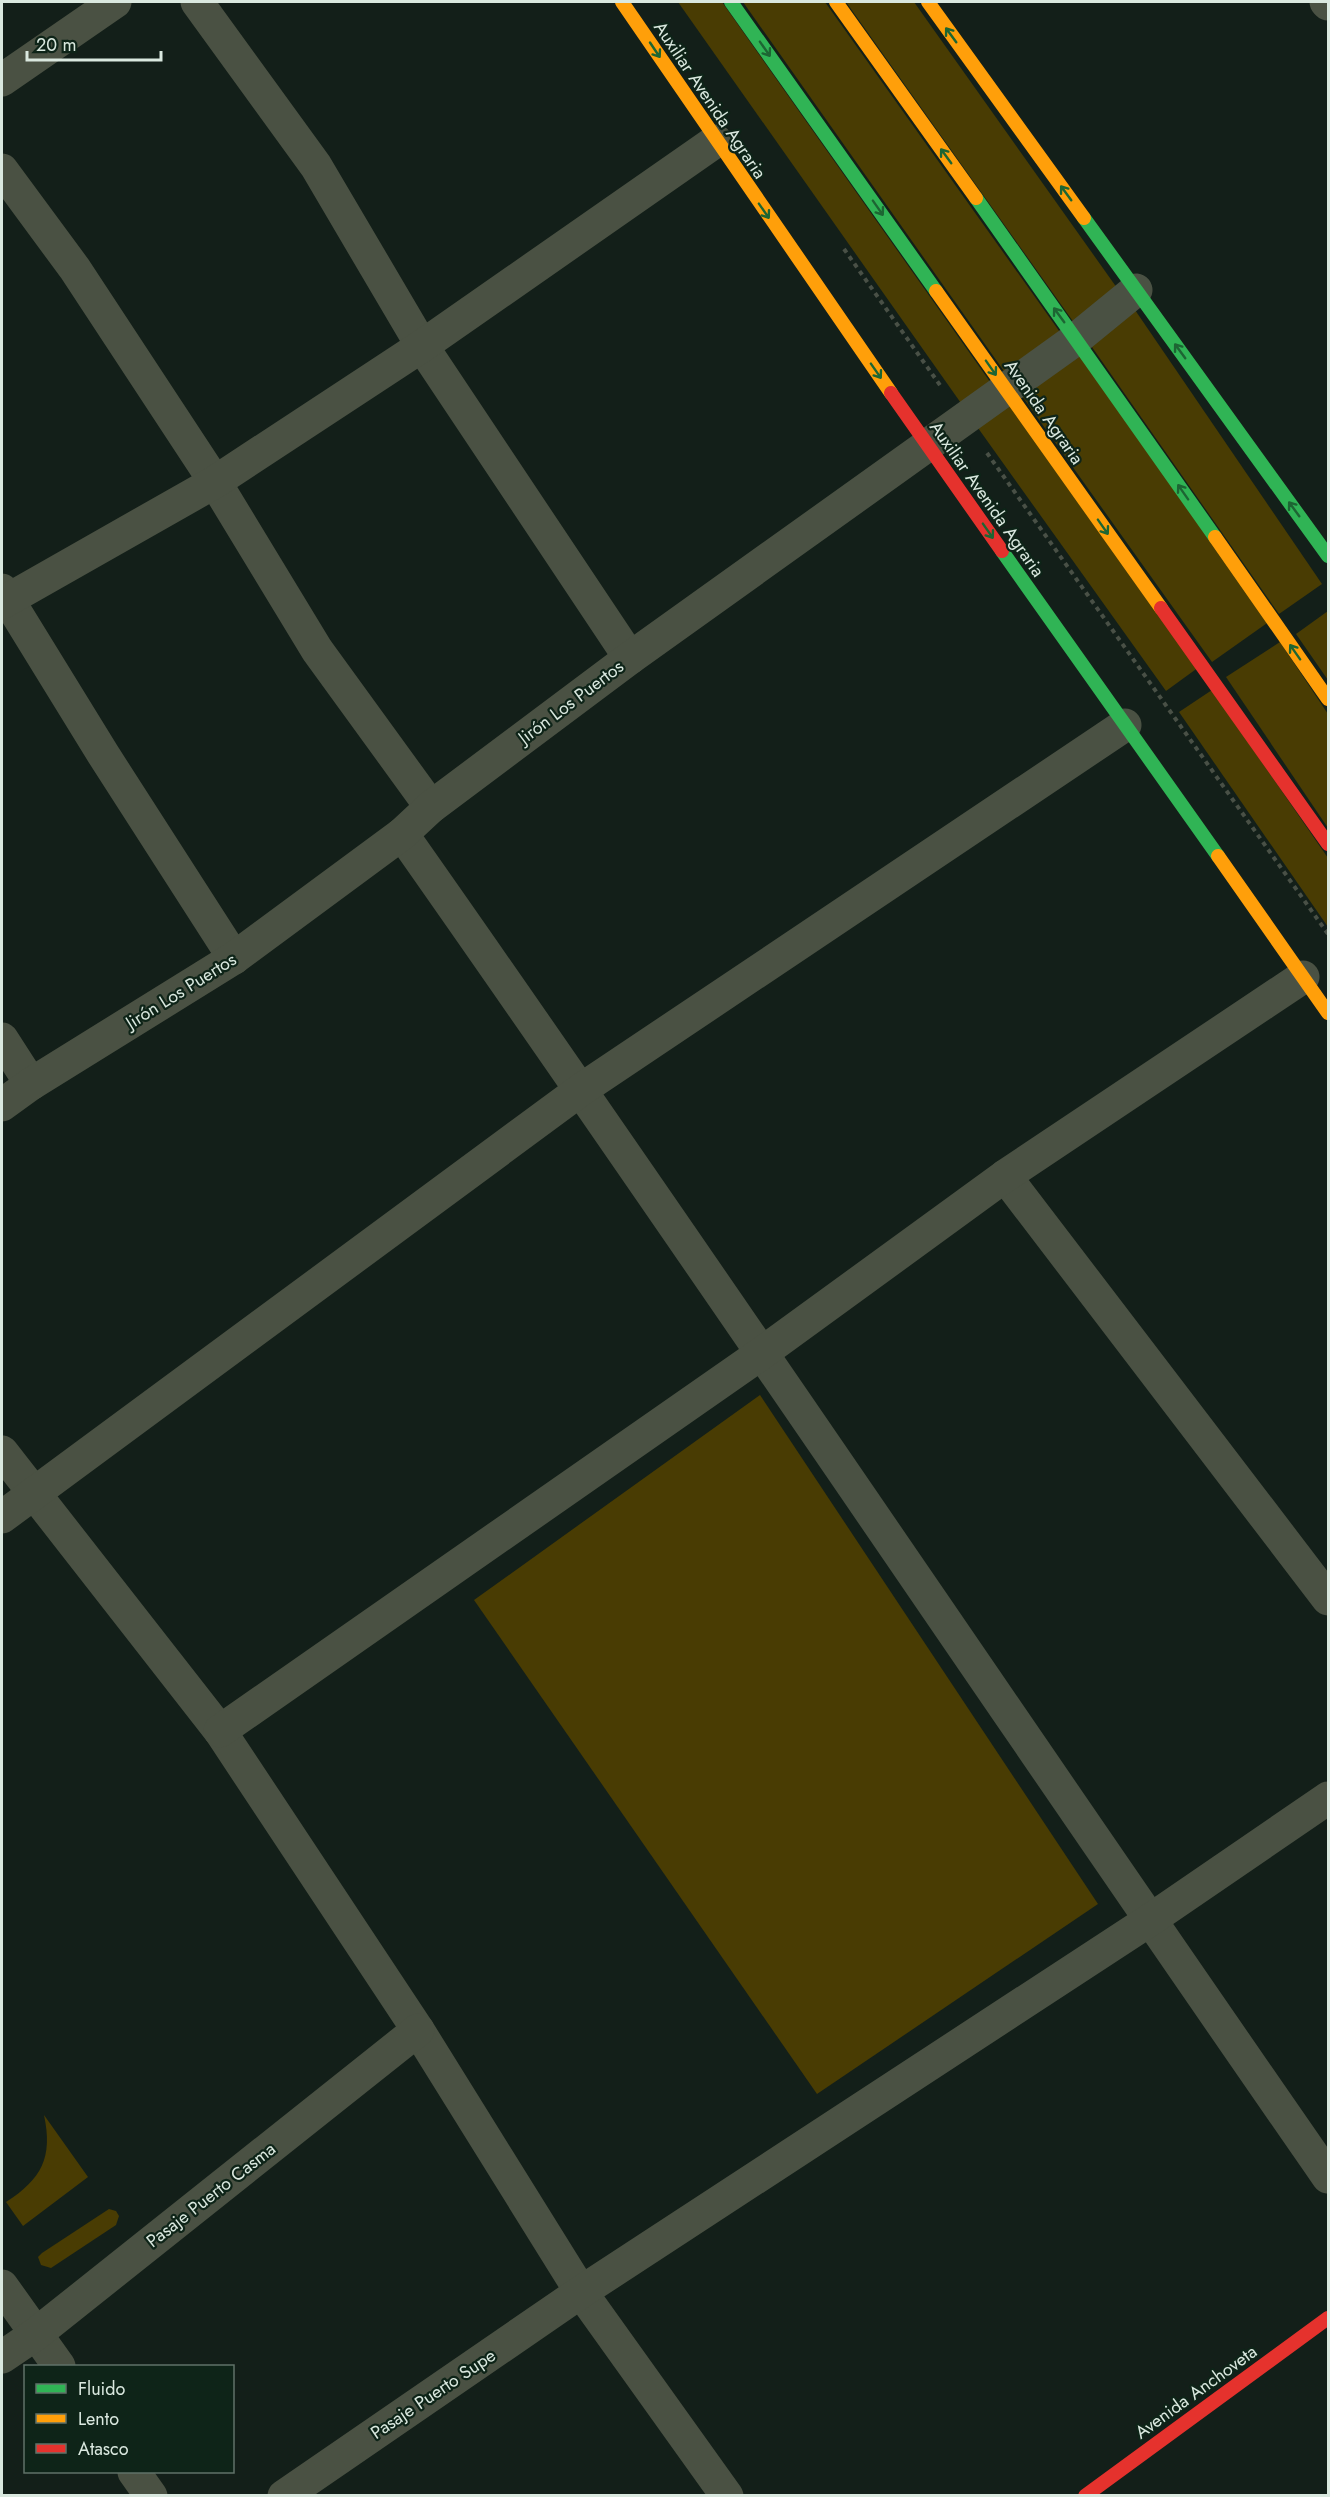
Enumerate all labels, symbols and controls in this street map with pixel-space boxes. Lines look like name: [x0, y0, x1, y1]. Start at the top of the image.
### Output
street label: Auxiliar Avenida Agraria: [647, 16, 773, 184]
scale bar: [27, 24, 160, 62]
one-way arrow: [945, 27, 958, 43]
text: 20 m: [36, 32, 76, 58]
one-way arrow: [649, 41, 661, 58]
one-way arrow: [759, 41, 771, 57]
one-way arrow: [940, 149, 952, 165]
one-way arrow: [1059, 185, 1072, 201]
one-way arrow: [872, 200, 884, 216]
one-way arrow: [758, 203, 770, 219]
one-way arrow: [1053, 307, 1065, 323]
one-way arrow: [1174, 343, 1186, 359]
street label: Avenida Agraria: [998, 354, 1090, 470]
one-way arrow: [984, 359, 997, 375]
one-way arrow: [870, 363, 882, 379]
street label: Auxiliar Avenida Agraria: [923, 416, 1051, 582]
one-way arrow: [1177, 484, 1189, 500]
one-way arrow: [1288, 501, 1300, 517]
one-way arrow: [1097, 518, 1109, 534]
one-way arrow: [982, 522, 994, 539]
one-way arrow: [1289, 644, 1301, 660]
street label: Jirón Los Puertos: [511, 654, 629, 751]
street label: Jirón Los Puertos: [119, 947, 241, 1036]
street label: Pasaje Puerto Casma: [141, 2136, 281, 2254]
street label: Avenida Anchoveta: [1130, 2339, 1262, 2445]
street label: Pasaje Puerto Supe: [365, 2342, 501, 2446]
legend: [24, 2365, 234, 2473]
text: Fluido: [78, 2376, 126, 2402]
text: Lento: [78, 2406, 119, 2432]
text: Atasco: [78, 2436, 129, 2462]

